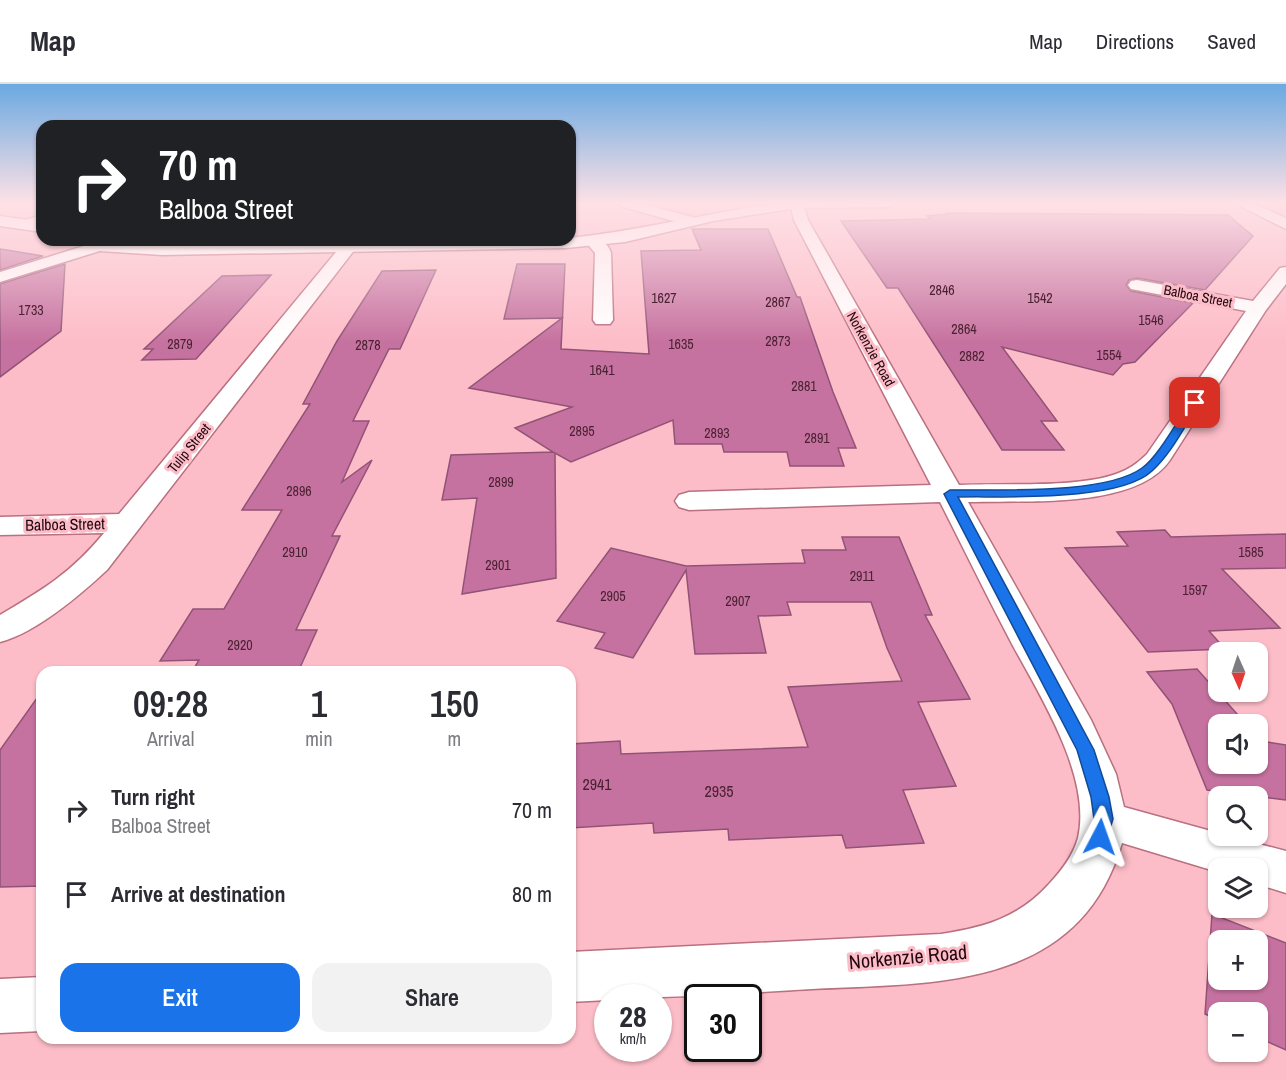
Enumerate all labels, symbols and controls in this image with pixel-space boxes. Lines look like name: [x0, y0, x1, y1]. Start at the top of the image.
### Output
text: Map: [30, 22, 76, 60]
text: Map: [1029, 27, 1063, 56]
text: Directions: [1096, 27, 1174, 56]
text: Saved: [1207, 27, 1256, 56]
text: 70 m: [159, 137, 238, 193]
icon: right: [60, 144, 138, 222]
text: Balboa Street: [159, 191, 293, 227]
house number: 2846: [929, 281, 955, 299]
street label: Balboa Street: [1162, 281, 1234, 311]
house number: 1627: [651, 289, 677, 307]
house number: 1542: [1027, 289, 1053, 307]
house number: 2867: [765, 293, 791, 311]
house number: 1733: [18, 301, 44, 319]
street label: Norkenzie Road: [843, 308, 899, 390]
house number: 1546: [1138, 311, 1164, 329]
house number: 2864: [951, 320, 977, 338]
house number: 2873: [765, 332, 791, 350]
house number: 2879: [167, 335, 193, 353]
house number: 1635: [668, 335, 694, 353]
house number: 2878: [355, 336, 381, 354]
house number: 1554: [1096, 346, 1122, 364]
house number: 2882: [959, 347, 985, 365]
house number: 1641: [589, 361, 615, 379]
house number: 2881: [791, 377, 817, 395]
pin: [1169, 377, 1220, 428]
icon: arrive: [1178, 386, 1211, 419]
street label: Tulip Street: [164, 420, 214, 476]
house number: 2895: [569, 422, 595, 440]
house number: 2893: [704, 424, 730, 442]
house number: 2891: [804, 429, 830, 447]
house number: 2899: [488, 473, 514, 491]
house number: 2896: [286, 482, 312, 500]
street label: Balboa Street: [25, 512, 105, 536]
house number: 2910: [282, 543, 308, 561]
house number: 1585: [1238, 543, 1264, 561]
house number: 2901: [485, 556, 511, 574]
house number: 2911: [850, 567, 875, 585]
house number: 1597: [1182, 581, 1208, 599]
house number: 2905: [600, 587, 626, 605]
house number: 2907: [725, 592, 751, 610]
house number: 2920: [227, 636, 253, 654]
north arrow: [1208, 642, 1268, 702]
map controls: [1208, 642, 1268, 1062]
text: 09:28: [133, 680, 208, 728]
text: 1: [311, 680, 327, 728]
text: 150: [430, 680, 479, 728]
button: sound: [1208, 714, 1268, 774]
text: Arrival: [147, 725, 194, 752]
text: min: [305, 725, 333, 752]
text: m: [447, 725, 461, 752]
house number: 2941: [582, 773, 612, 795]
house number: 2935: [704, 780, 734, 802]
text: Turn right: [111, 782, 195, 812]
button: search: [1208, 786, 1268, 846]
icon: right: [60, 794, 93, 827]
text: 70 m: [512, 795, 552, 825]
position arrow: [1068, 805, 1132, 869]
text: Balboa Street: [111, 812, 210, 839]
button: layers: [1208, 858, 1268, 918]
icon: arrive: [60, 878, 93, 911]
text: Arrive at destination: [111, 879, 285, 909]
text: 80 m: [512, 879, 552, 909]
button: +: [1208, 930, 1268, 990]
street label: Norkenzie Road: [848, 938, 968, 975]
button: Exit: [60, 963, 300, 1032]
button: Share: [312, 963, 552, 1032]
speed limit sign: 30: [684, 984, 762, 1062]
text: 28: [619, 996, 647, 1036]
button: −: [1208, 1002, 1268, 1062]
text: km/h: [620, 1028, 646, 1049]

